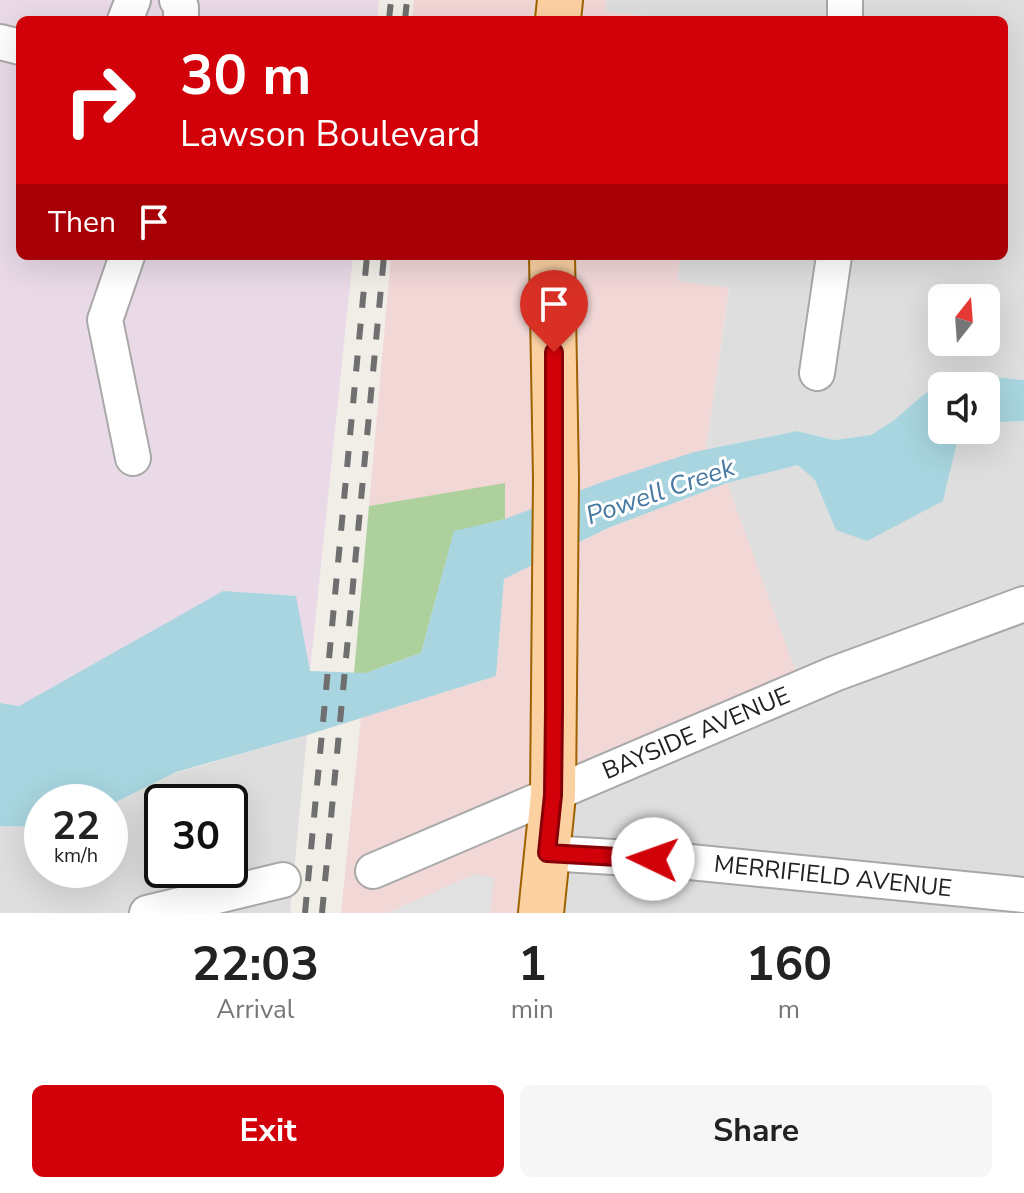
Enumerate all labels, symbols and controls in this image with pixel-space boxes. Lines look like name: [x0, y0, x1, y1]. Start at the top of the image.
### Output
text: 30 m: [180, 37, 311, 114]
icon: right: [48, 48, 152, 152]
text: Lawson Boulevard: [180, 110, 480, 159]
icon: arrive: [132, 200, 176, 244]
text: Then: [48, 202, 116, 243]
pin: [520, 270, 588, 352]
icon: arrive: [532, 282, 576, 326]
north arrow: [928, 284, 1000, 356]
map controls: [928, 284, 1000, 444]
button: sound: [928, 372, 1000, 444]
water label: Powell Creek: [581, 449, 740, 533]
street label: BAYSIDE AVENUE: [597, 679, 795, 787]
speed limit sign: 30: [144, 784, 248, 888]
text: 22: [52, 799, 100, 853]
position arrow: [611, 817, 695, 901]
text: km/h: [54, 842, 98, 869]
street label: MERRIFIELD AVENUE: [712, 848, 954, 904]
text: 22:03: [192, 931, 319, 997]
text: 1: [518, 931, 547, 997]
text: 160: [746, 931, 832, 997]
text: Arrival: [216, 992, 295, 1027]
text: min: [511, 992, 554, 1027]
text: m: [778, 992, 800, 1027]
button: Exit: [32, 1085, 504, 1177]
button: Share: [520, 1085, 992, 1177]

